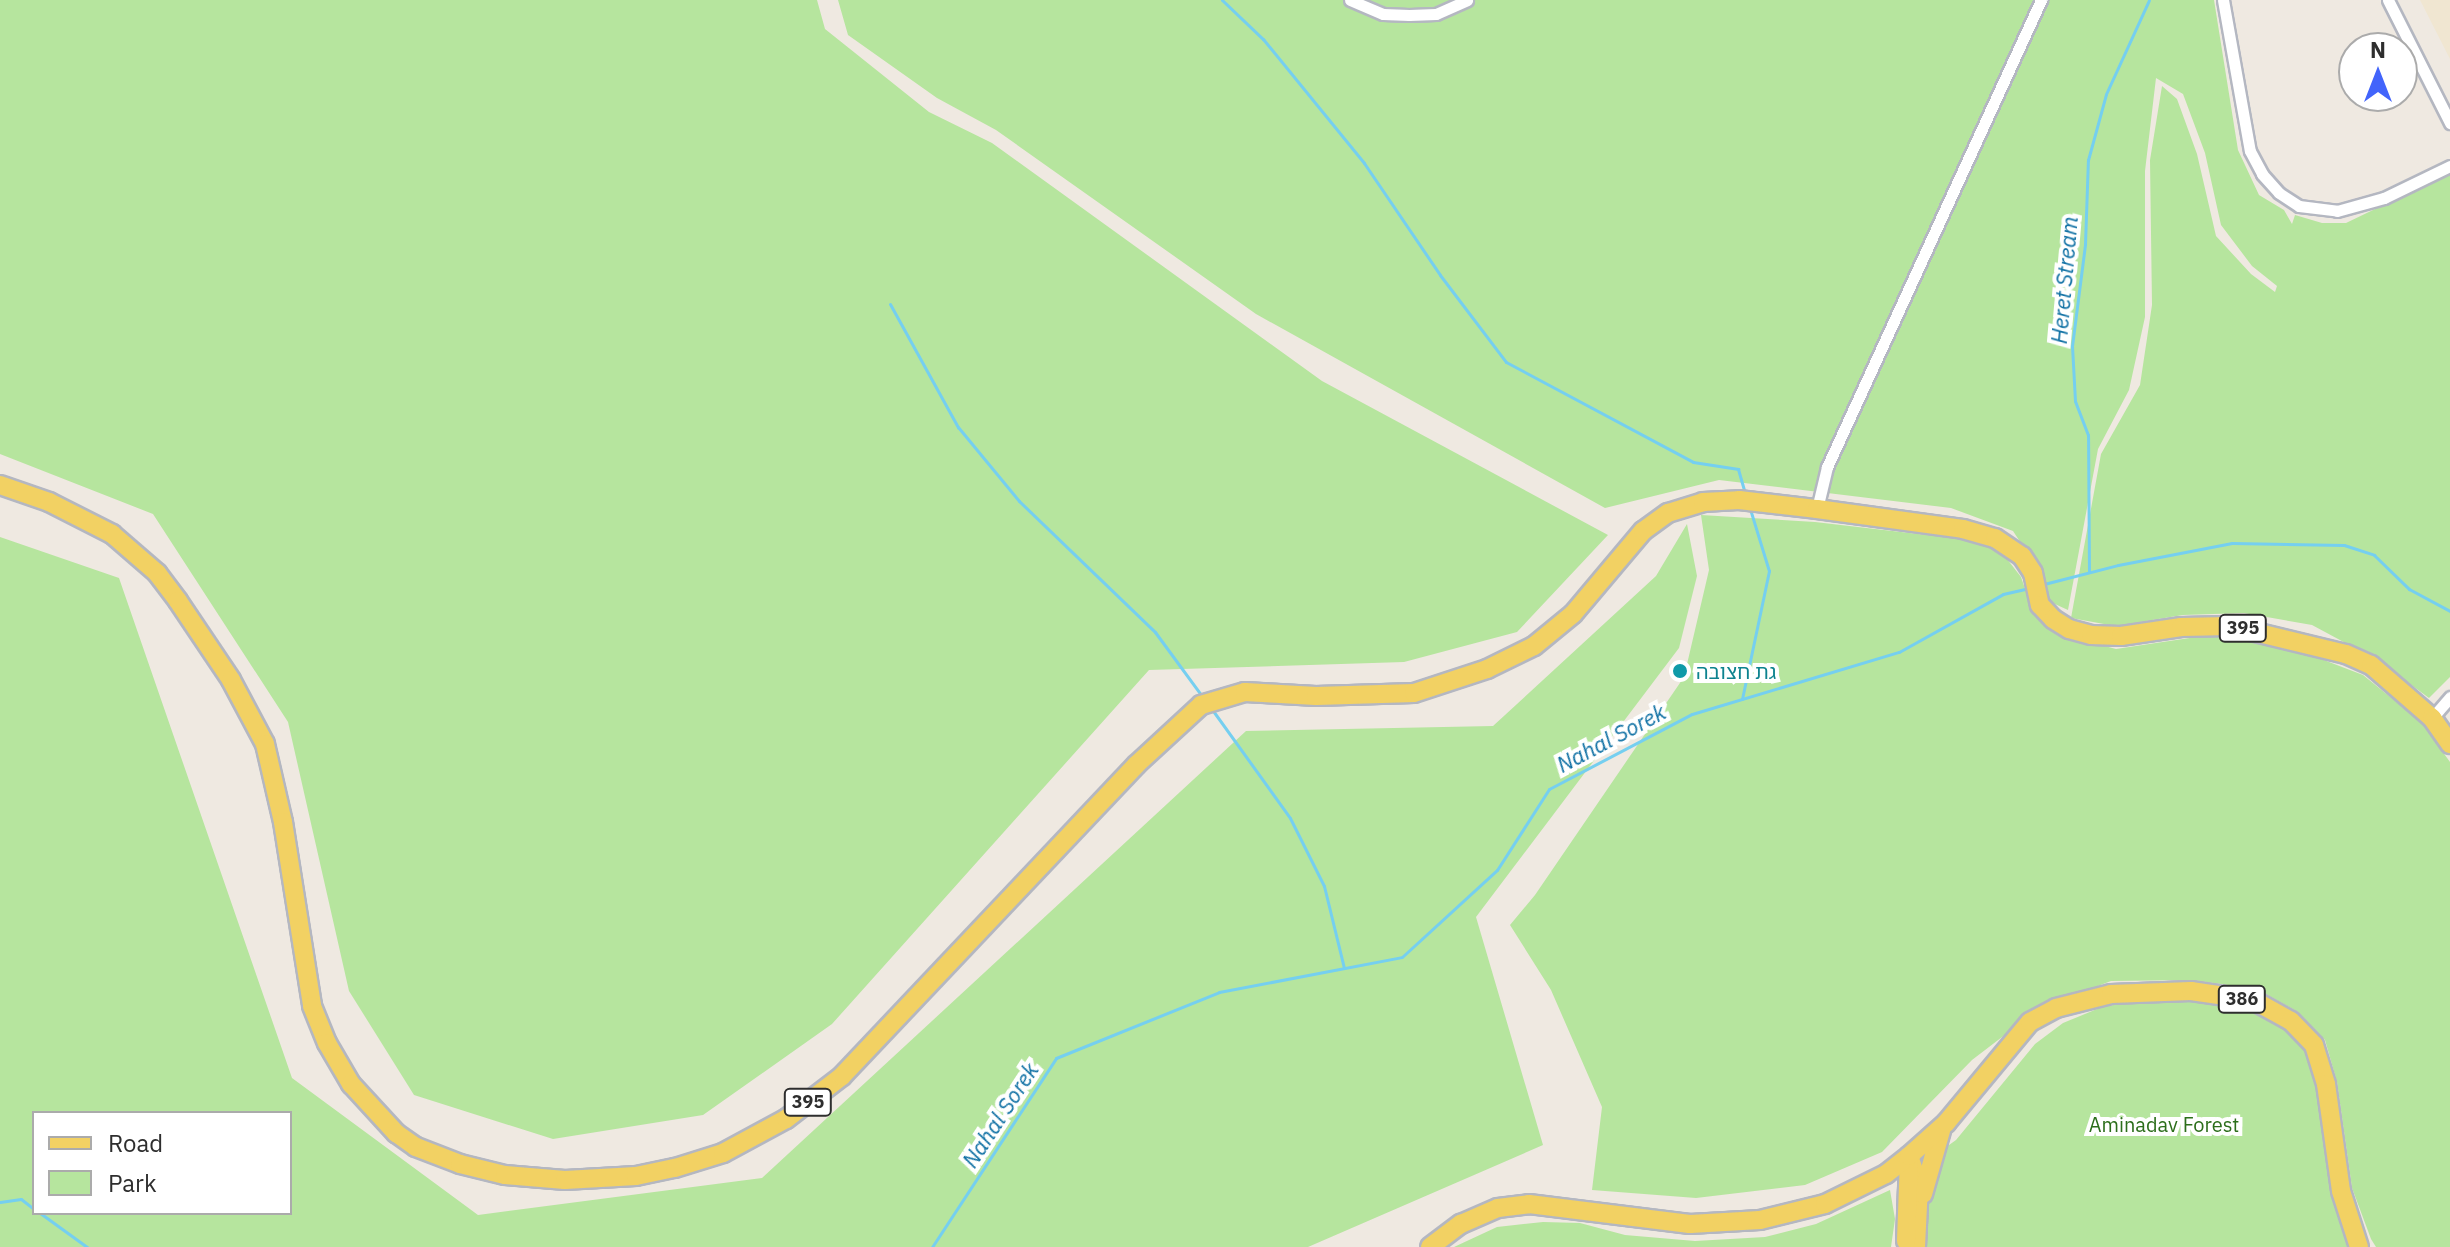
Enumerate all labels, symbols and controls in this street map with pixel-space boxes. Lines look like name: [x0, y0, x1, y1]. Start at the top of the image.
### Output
north arrow: [2338, 32, 2418, 112]
text: N: [2370, 35, 2386, 64]
water label: Heret Stream: [2045, 215, 2083, 345]
road number: 395: [2217, 614, 2269, 642]
place label: גת חצובה: [1696, 659, 1776, 683]
marker: גת חצובה: [1671, 662, 1689, 680]
water label: Nahal Sorek: [1552, 698, 1670, 778]
road number: 386: [2216, 985, 2268, 1013]
water label: Nahal Sorek: [956, 1058, 1044, 1172]
road number: 395: [782, 1088, 834, 1116]
legend: [32, 1111, 292, 1215]
park label: Aminadav Forest: [2089, 1112, 2239, 1136]
text: Road: [108, 1127, 163, 1159]
text: Park: [108, 1167, 157, 1199]

